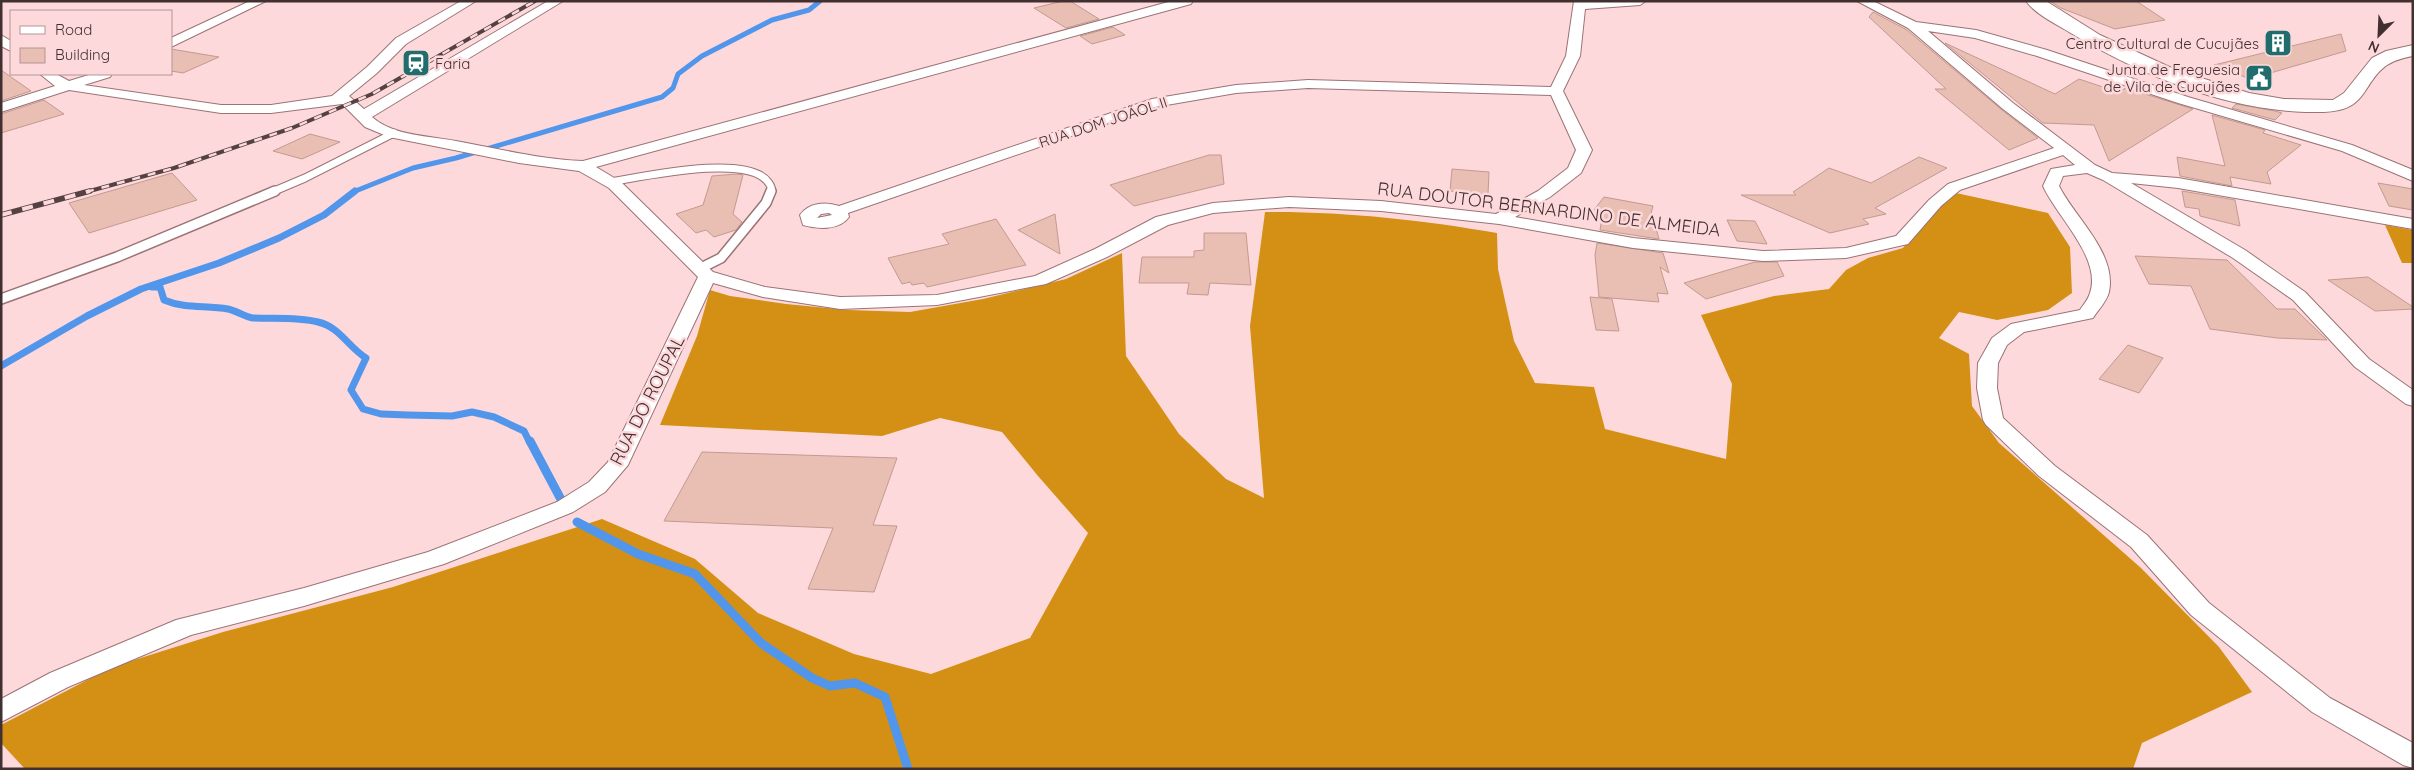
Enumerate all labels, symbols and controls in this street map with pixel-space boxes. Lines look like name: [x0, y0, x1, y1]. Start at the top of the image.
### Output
legend: [10, 10, 172, 75]
north arrow: [2354, 10, 2404, 60]
text: Road: [55, 20, 92, 39]
building icon: Centro Cultural de Cucujães: [2263, 28, 2293, 58]
place label: Centro Cultural de Cucujães: [2066, 34, 2259, 53]
text: N: [2365, 37, 2382, 57]
text: Building: [55, 45, 110, 64]
station icon: Faria: [401, 48, 431, 78]
place label: Faria: [435, 54, 470, 73]
place label: Junta de Freguesia de Vila de Cucujães: [2104, 60, 2240, 96]
public building icon: Junta de Freguesia de Vila de Cucujães: [2244, 63, 2274, 93]
street label: RUA DOM JOÃOL II: [1036, 92, 1170, 152]
street label: RUA DOUTOR BERNARDINO DE ALMEIDA: [1376, 177, 1722, 242]
street label: RUA DO ROUPAL: [604, 331, 690, 469]

